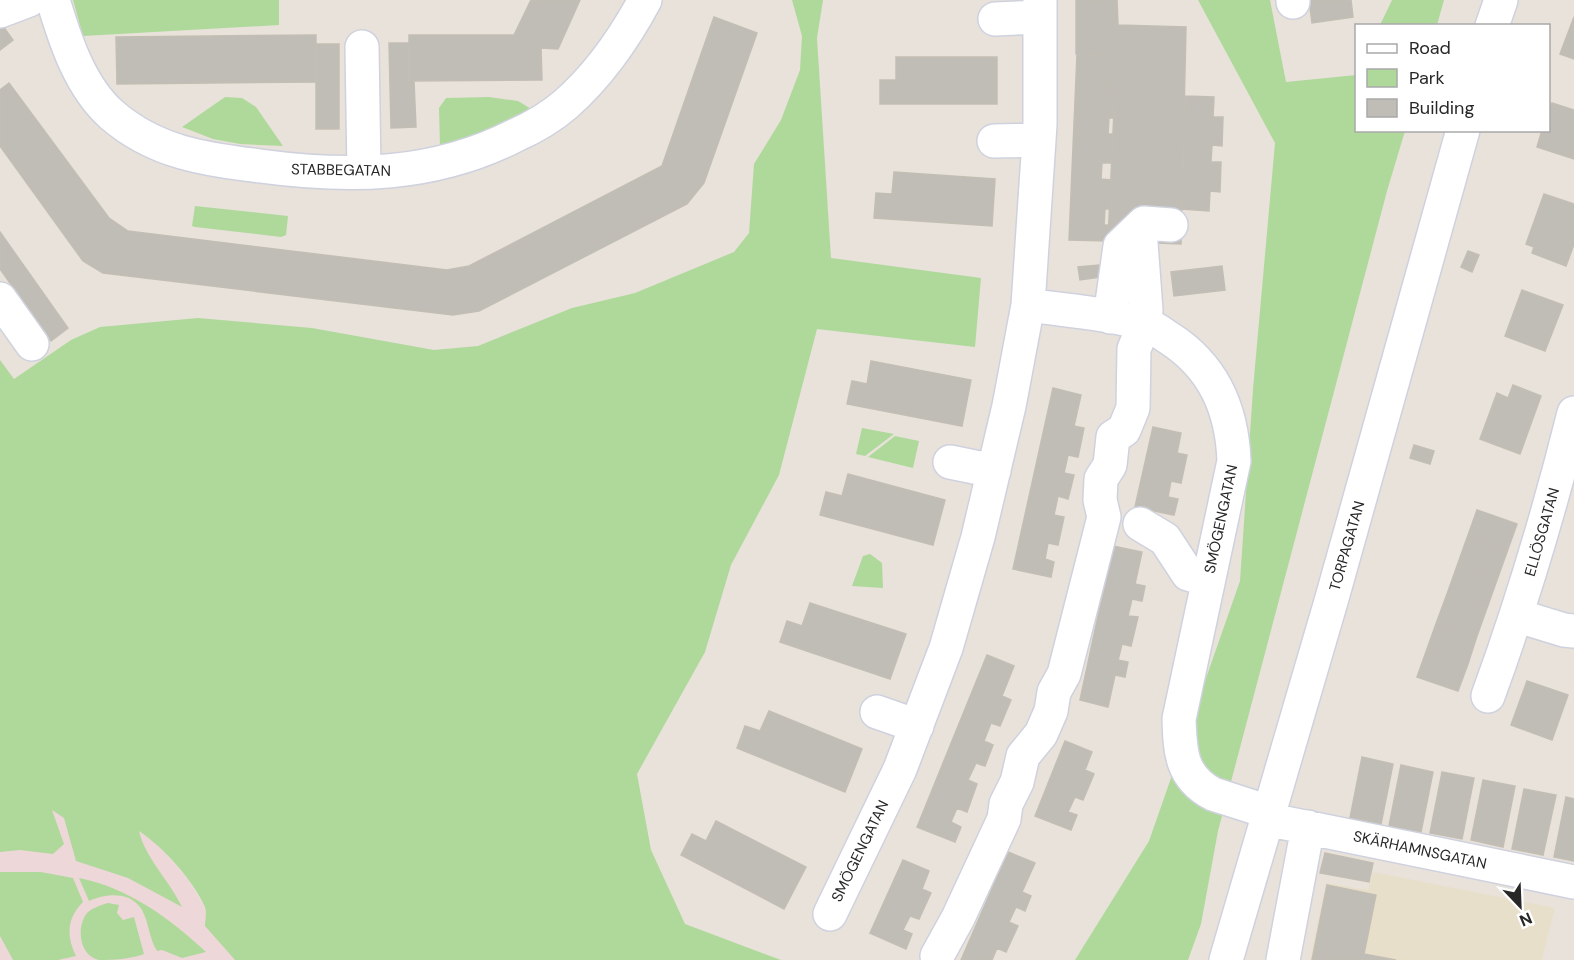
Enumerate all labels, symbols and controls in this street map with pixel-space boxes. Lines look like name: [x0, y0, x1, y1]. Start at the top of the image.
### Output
legend: [1355, 24, 1550, 132]
text: Road: [1409, 36, 1451, 60]
text: Park: [1409, 66, 1445, 90]
text: Building: [1409, 96, 1474, 120]
street label: STABBEGATAN: [291, 159, 391, 181]
street label: SMÖGENGATAN: [1200, 463, 1242, 575]
street label: ELLÖSGATAN: [1520, 485, 1564, 579]
street label: TORPAGATAN: [1325, 499, 1369, 593]
street label: SMÖGENGATAN: [827, 797, 893, 905]
street label: SKÄRHAMNSGATAN: [1351, 826, 1489, 874]
north arrow: [1490, 876, 1550, 936]
text: N: [1516, 907, 1535, 931]

